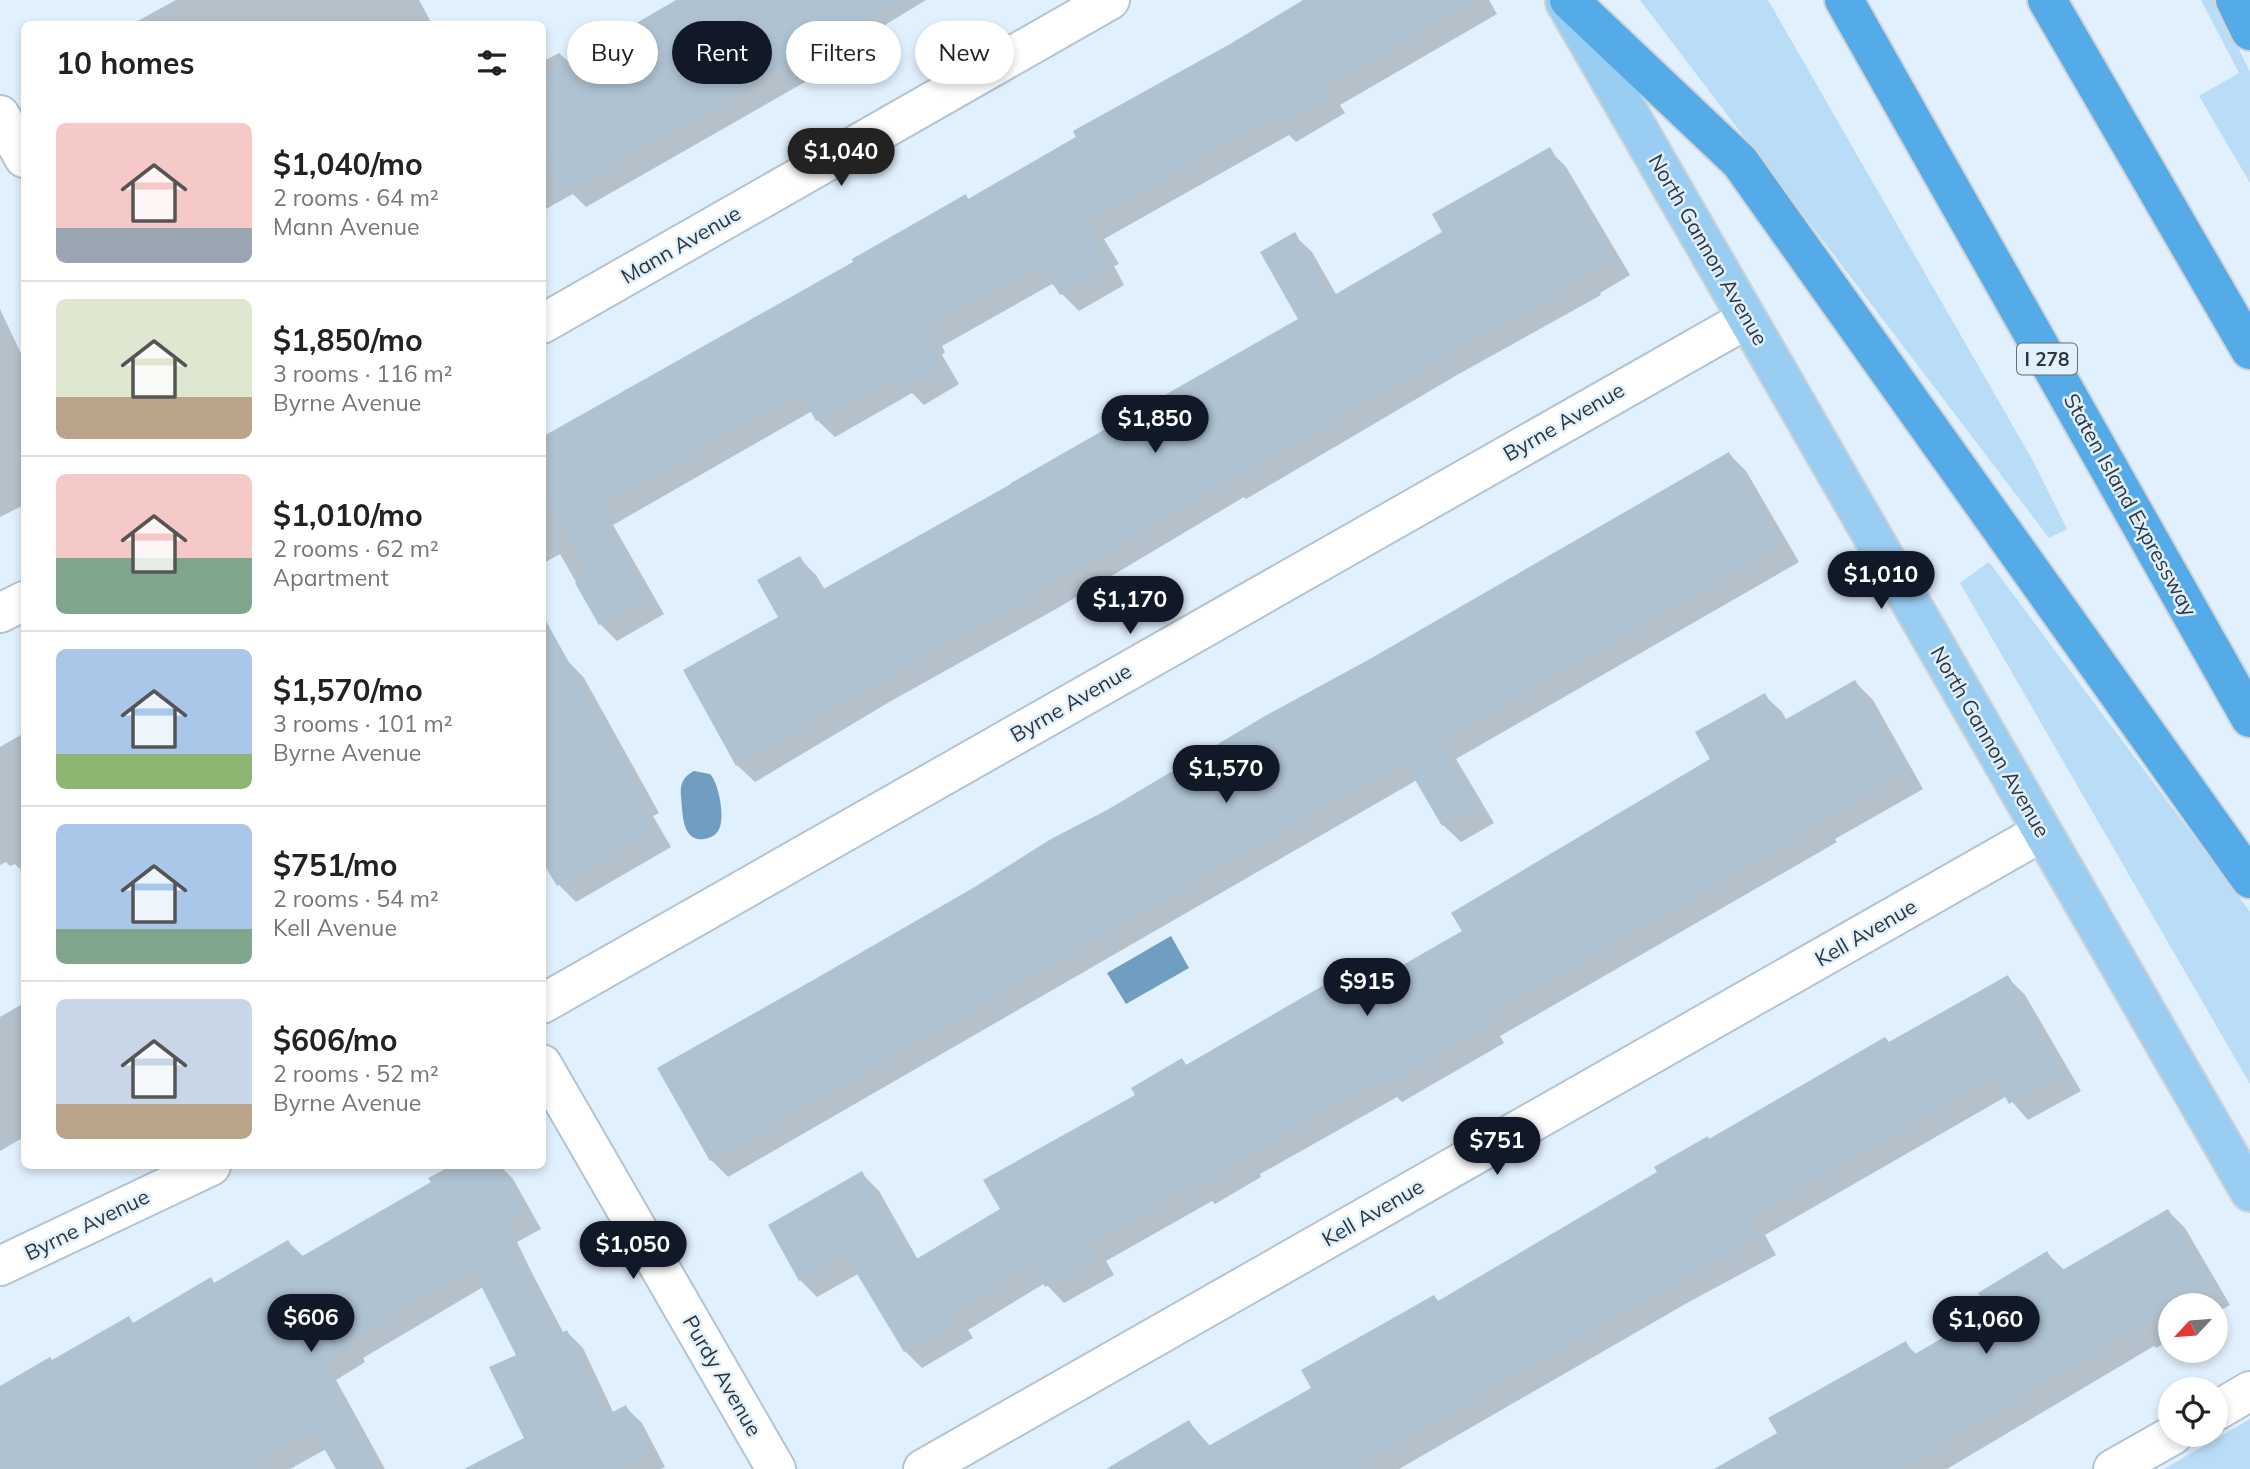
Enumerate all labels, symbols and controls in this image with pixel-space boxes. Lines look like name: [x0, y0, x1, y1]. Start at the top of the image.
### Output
chip: Buy: [567, 21, 658, 84]
chip: Rent: [672, 21, 772, 84]
chip: Filters: [786, 21, 901, 84]
chip: New: [915, 21, 1014, 84]
text: 10 homes: [56, 44, 195, 82]
icon: filters: [473, 44, 511, 82]
pin: $1,040: [784, 128, 898, 188]
text: $1,040: [804, 136, 878, 165]
text: $1,040/mo: [273, 145, 423, 183]
street label: North Gannon Avenue: [1643, 149, 1774, 350]
icon: home: [112, 151, 196, 235]
text: 2 rooms · 64 m²: [273, 183, 439, 212]
street label: Mann Avenue: [616, 199, 745, 289]
text: Mann Avenue: [273, 212, 420, 241]
text: $1,850/mo: [273, 321, 423, 359]
icon: home: [112, 327, 196, 411]
road number: I 278: [2017, 344, 2077, 374]
text: 3 rooms · 116 m²: [273, 359, 453, 388]
street label: Byrne Avenue: [1498, 376, 1629, 466]
text: Byrne Avenue: [273, 388, 421, 417]
street label: Staten Island Expressway: [2059, 389, 2203, 620]
pin: $1,850: [1098, 396, 1212, 455]
text: $1,850: [1118, 403, 1192, 432]
text: $1,010/mo: [273, 496, 423, 534]
icon: home: [112, 502, 196, 586]
text: 2 rooms · 62 m²: [273, 534, 439, 563]
pin: $1,010: [1824, 552, 1938, 611]
text: $1,010: [1844, 559, 1918, 588]
text: Apartment: [273, 563, 389, 592]
pin: $1,170: [1073, 576, 1187, 636]
text: $1,170: [1093, 584, 1167, 613]
street label: North Gannon Avenue: [1925, 641, 2056, 842]
street label: Byrne Avenue: [1005, 657, 1136, 747]
text: $1,570/mo: [273, 671, 423, 709]
icon: home: [112, 677, 196, 761]
text: 3 rooms · 101 m²: [273, 709, 453, 738]
text: Byrne Avenue: [273, 738, 421, 767]
pin: $1,570: [1169, 746, 1283, 805]
text: $1,570: [1189, 753, 1263, 782]
text: $751/mo: [273, 846, 397, 884]
icon: home: [112, 852, 196, 936]
text: 2 rooms · 54 m²: [273, 884, 439, 913]
street label: Kell Avenue: [1810, 893, 1921, 972]
text: Kell Avenue: [273, 913, 397, 942]
pin: $915: [1326, 958, 1408, 1018]
text: $915: [1339, 966, 1395, 995]
text: $606/mo: [273, 1021, 397, 1059]
icon: home: [112, 1027, 196, 1111]
text: 2 rooms · 52 m²: [273, 1059, 439, 1088]
text: Byrne Avenue: [273, 1088, 421, 1117]
pin: $751: [1456, 1118, 1538, 1177]
text: $751: [1469, 1125, 1525, 1154]
street label: Kell Avenue: [1317, 1173, 1428, 1252]
street label: Byrne Avenue: [20, 1183, 153, 1265]
pin: $1,050: [576, 1222, 690, 1281]
text: $1,050: [596, 1229, 670, 1258]
north arrow: [2158, 1293, 2228, 1363]
map controls: [2158, 1293, 2228, 1447]
pin: $606: [270, 1294, 352, 1354]
pin: $1,060: [1929, 1296, 2043, 1356]
text: $606: [283, 1302, 339, 1331]
text: $1,060: [1949, 1304, 2023, 1333]
street label: Purdy Avenue: [678, 1310, 768, 1441]
button: locate: [2158, 1377, 2228, 1447]

